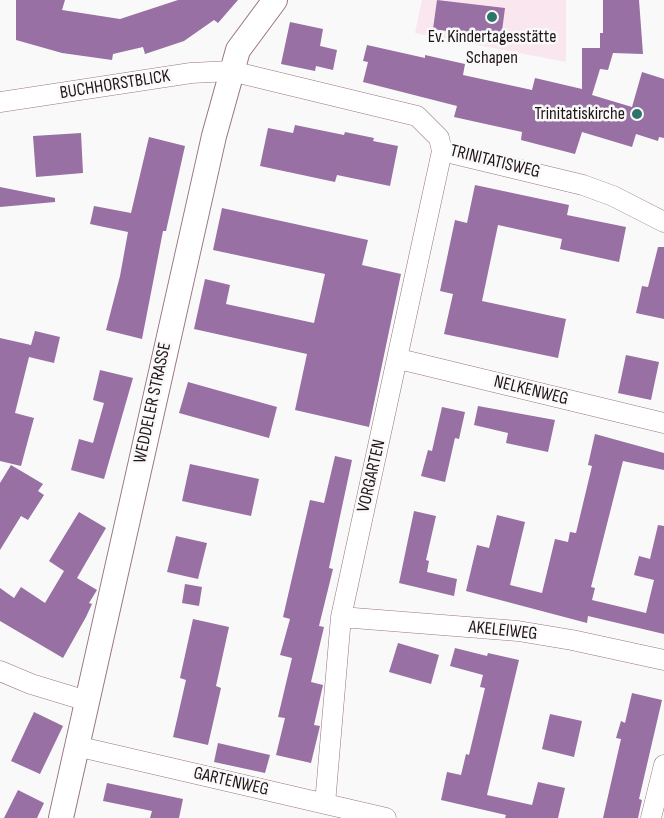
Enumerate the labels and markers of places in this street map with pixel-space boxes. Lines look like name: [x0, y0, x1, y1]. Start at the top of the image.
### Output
marker: Ev. Kindertagesstätte Schapen: [485, 10, 499, 24]
place label: Ev. Kindertagesstätte Schapen: [428, 26, 556, 68]
place label: Trinitatiskirche: [535, 103, 625, 125]
marker: Trinitatiskirche: [630, 107, 644, 121]

